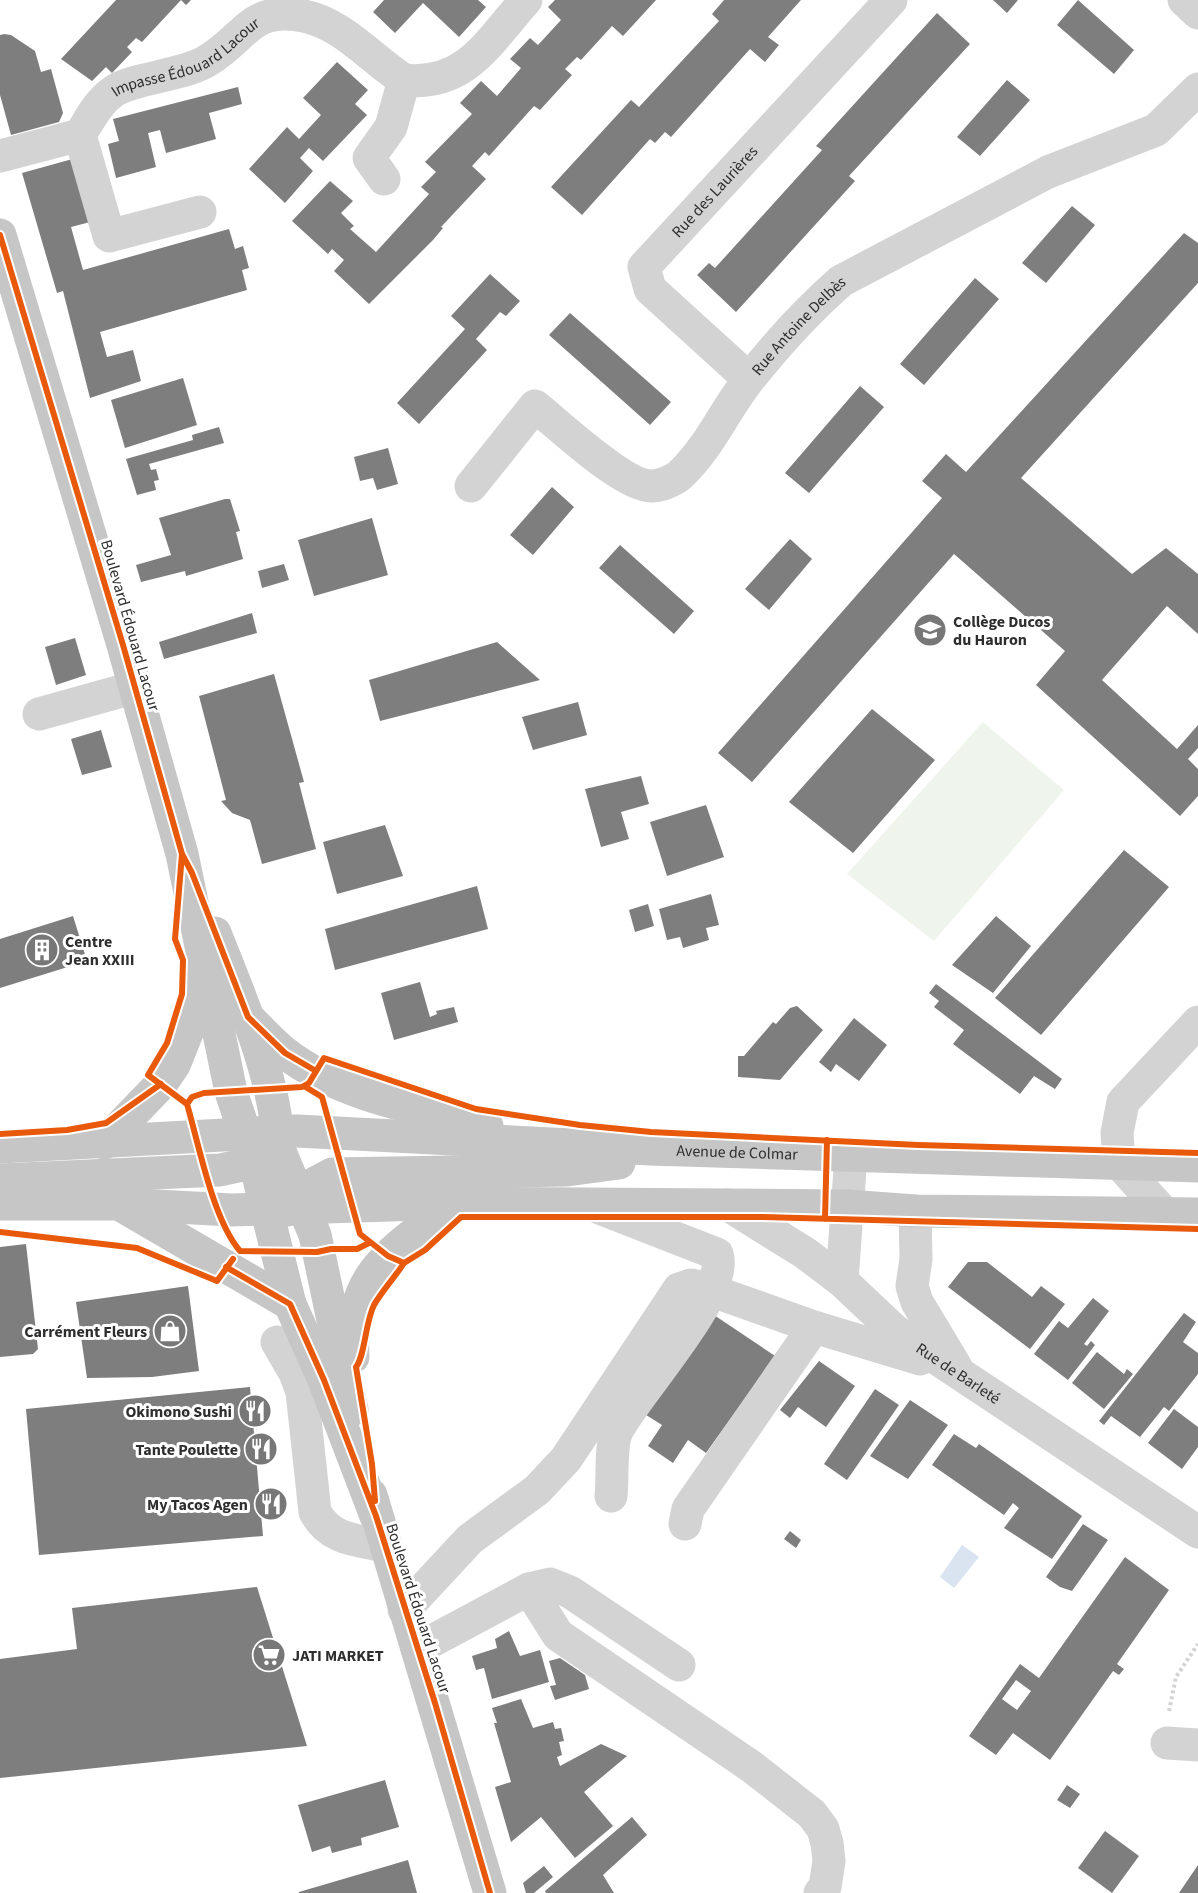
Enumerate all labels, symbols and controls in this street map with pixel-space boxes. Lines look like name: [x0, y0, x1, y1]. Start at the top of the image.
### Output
street label: Impasse Édouard Lacour: [107, 12, 264, 102]
street label: Rue des Laurières: [667, 141, 763, 242]
street label: Rue Antoine Delbès: [747, 270, 850, 380]
street label: Boulevard Édouard Lacour: [95, 537, 165, 714]
place label: Collège Ducos du Hauron: [953, 611, 1050, 651]
school or university icon: Collège Ducos du Hauron: [912, 612, 948, 648]
place label: Centre Jean XXIII: [65, 931, 135, 971]
building icon: Centre Jean XXIII: [24, 932, 60, 968]
street label: Avenue de Colmar: [676, 1140, 798, 1166]
shop icon: Carrément Fleurs: [152, 1313, 188, 1349]
place label: Carrément Fleurs: [24, 1321, 147, 1343]
street label: Rue de Barleté: [911, 1338, 1004, 1410]
restaurant icon: Okimono Sushi: [237, 1393, 273, 1429]
place label: Okimono Sushi: [125, 1401, 232, 1423]
restaurant icon: Tante Poulette: [243, 1431, 279, 1467]
place label: Tante Poulette: [135, 1439, 238, 1461]
restaurant icon: My Tacos Agen: [253, 1486, 289, 1522]
place label: My Tacos Agen: [147, 1494, 248, 1516]
street label: Boulevard Édouard Lacour: [380, 1521, 456, 1696]
supermarket icon: JATI MARKET: [251, 1637, 287, 1673]
place label: JATI MARKET: [292, 1645, 384, 1667]

